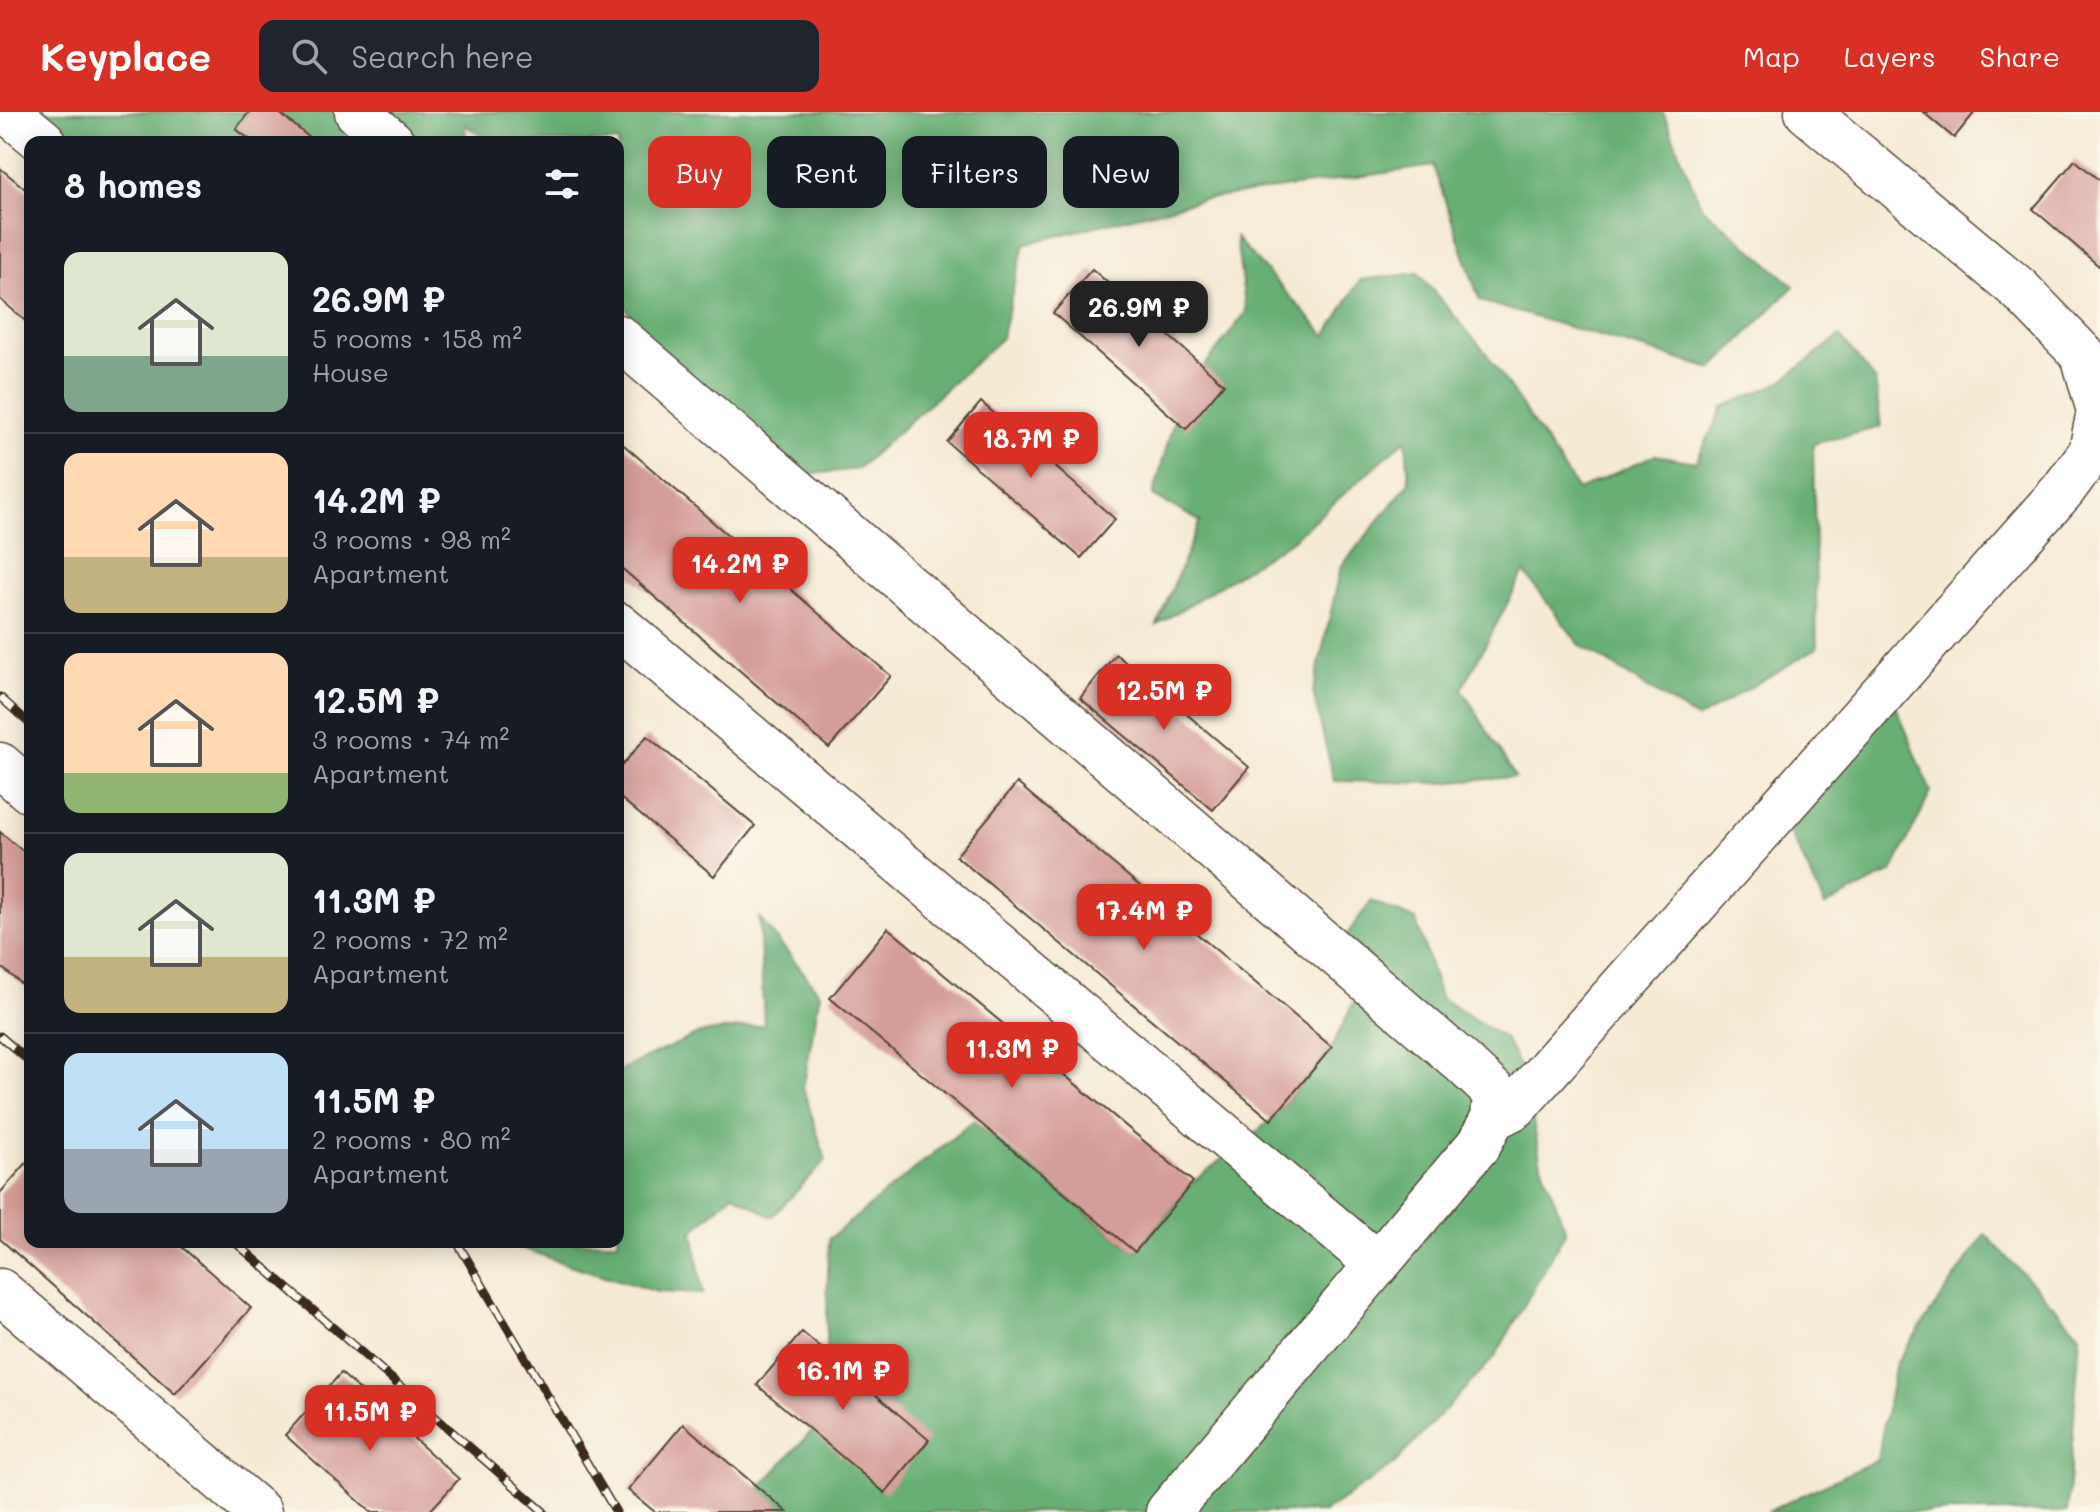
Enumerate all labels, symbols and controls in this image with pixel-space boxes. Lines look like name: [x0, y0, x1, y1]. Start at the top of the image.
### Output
search box: [259, 20, 819, 92]
text: Keyplace: [40, 31, 211, 81]
icon: search: [287, 34, 331, 78]
text: Search here: [351, 36, 534, 76]
text: Map: [1743, 38, 1800, 74]
text: Layers: [1844, 38, 1936, 74]
text: Share: [1980, 38, 2060, 74]
chip: Buy: [648, 136, 751, 208]
chip: Rent: [767, 136, 886, 208]
chip: Filters: [902, 136, 1047, 208]
chip: New: [1063, 136, 1179, 208]
text: 8 homes: [64, 162, 202, 207]
icon: filters: [540, 162, 584, 206]
text: 26.9M ₽: [312, 276, 446, 321]
pin: 26.9M ₽: [1065, 281, 1213, 349]
icon: home: [128, 284, 224, 380]
text: 26.9M ₽: [1088, 290, 1190, 324]
text: 5 rooms · 158 m²: [312, 321, 522, 355]
text: House: [312, 355, 389, 389]
pin: 18.7M ₽: [957, 412, 1105, 480]
text: 18.7M ₽: [982, 421, 1080, 455]
text: 14.2M ₽: [312, 477, 441, 522]
icon: home: [128, 485, 224, 581]
text: 3 rooms · 98 m²: [312, 522, 511, 556]
pin: 14.2M ₽: [666, 537, 814, 605]
text: 14.2M ₽: [691, 546, 789, 580]
text: Apartment: [312, 556, 449, 590]
pin: 12.5M ₽: [1090, 664, 1238, 732]
text: 12.5M ₽: [1115, 673, 1213, 707]
text: 12.5M ₽: [312, 677, 440, 722]
icon: home: [128, 685, 224, 781]
text: 3 rooms · 74 m²: [312, 722, 509, 756]
text: Apartment: [312, 756, 449, 790]
text: 11.3M ₽: [312, 877, 436, 922]
pin: 17.4M ₽: [1070, 884, 1218, 952]
icon: home: [128, 885, 224, 981]
text: 17.4M ₽: [1095, 893, 1193, 927]
text: 2 rooms · 72 m²: [312, 922, 508, 956]
text: Apartment: [312, 956, 449, 990]
pin: 11.3M ₽: [938, 1022, 1086, 1090]
text: 11.3M ₽: [965, 1031, 1059, 1065]
text: 11.5M ₽: [312, 1077, 436, 1122]
icon: home: [128, 1085, 224, 1181]
text: 2 rooms · 80 m²: [312, 1122, 511, 1156]
text: Apartment: [312, 1156, 449, 1190]
pin: 16.1M ₽: [769, 1344, 917, 1412]
text: 16.1M ₽: [795, 1353, 891, 1387]
pin: 11.5M ₽: [296, 1385, 444, 1453]
text: 11.5M ₽: [323, 1394, 417, 1428]

